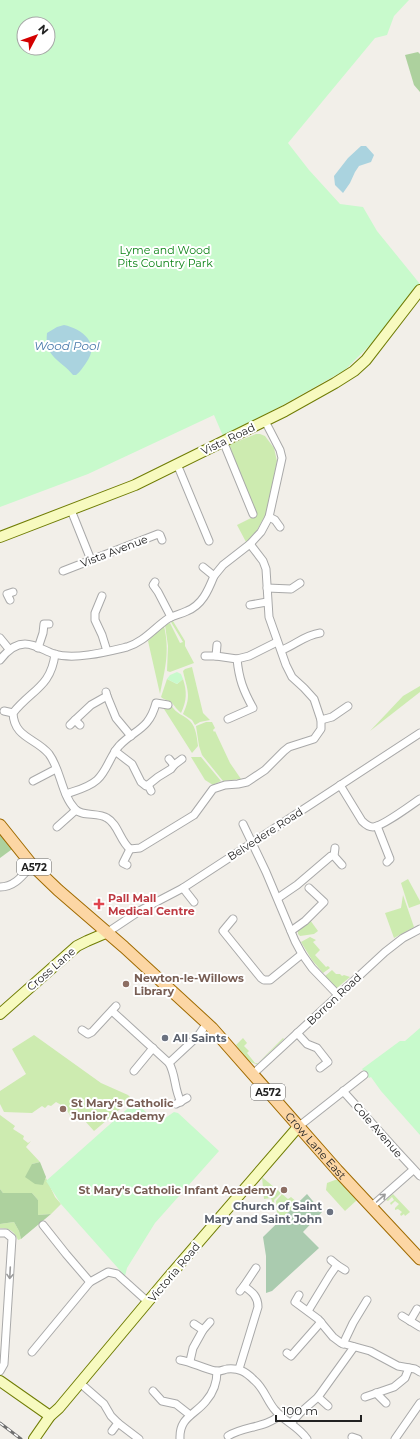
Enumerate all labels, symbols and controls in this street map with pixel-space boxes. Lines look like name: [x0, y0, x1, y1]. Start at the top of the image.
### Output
north arrow: [16, 16, 56, 56]
text: N: [35, 21, 52, 37]
park label: Lyme and Wood Pits Country Park: [117, 243, 213, 270]
water label: Wood Pool: [34, 338, 101, 353]
street label: Vista Road: [199, 420, 257, 458]
street label: Vista Avenue: [78, 532, 150, 570]
street label: Belvedere Road: [225, 804, 305, 864]
road number: A572: [17, 859, 51, 875]
place label: Pall Mall Medical Centre: [108, 891, 195, 918]
marker: Pall Mall Medical Centre: [93, 898, 105, 910]
street label: Cross Lane: [24, 944, 78, 994]
street label: Borron Road: [304, 970, 364, 1028]
place label: Newton-le-Willows Library: [134, 971, 244, 998]
marker: Newton-le-Willows Library: [121, 979, 131, 989]
place label: All Saints: [172, 1031, 227, 1045]
marker: All Saints: [160, 1033, 170, 1043]
road number: A572: [251, 1084, 285, 1100]
place label: St Mary's Catholic Junior Academy: [70, 1096, 174, 1123]
street label: Cole Avenue: [350, 1100, 406, 1161]
marker: St Mary's Catholic Junior Academy: [58, 1104, 68, 1114]
street label: Crow Lane East: [282, 1109, 349, 1183]
place label: St Mary's Catholic Infant Academy: [78, 1183, 276, 1197]
marker: St Mary's Catholic Infant Academy: [279, 1185, 289, 1195]
one-way arrow: [376, 1193, 386, 1202]
place label: Church of Saint Mary and Saint John: [204, 1199, 322, 1226]
marker: Church of Saint Mary and Saint John: [325, 1207, 335, 1217]
street label: Victoria Road: [145, 1239, 203, 1305]
one-way arrow: [6, 1266, 13, 1279]
scale bar: [276, 1397, 361, 1423]
text: 100 m: [282, 1403, 318, 1418]

